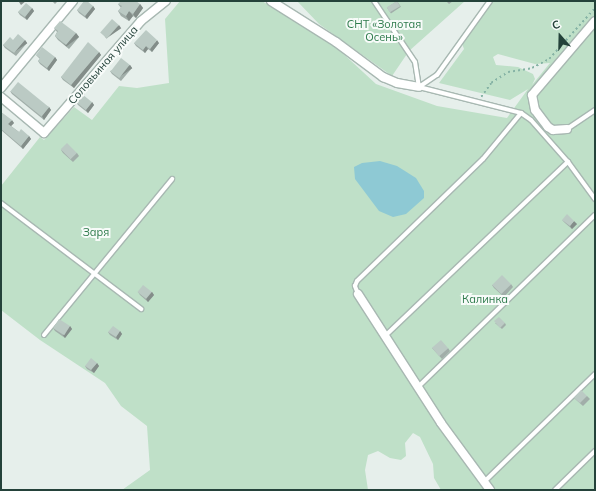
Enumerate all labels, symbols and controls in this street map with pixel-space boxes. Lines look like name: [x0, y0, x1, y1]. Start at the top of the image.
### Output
north arrow: [540, 16, 580, 56]
text: С: [550, 17, 562, 33]
park label: СНТ «Золотая Осень»: [347, 18, 421, 44]
street label: Соловьиная улица: [65, 23, 141, 107]
park label: Заря: [83, 225, 109, 239]
park label: Калинка: [462, 292, 508, 306]

